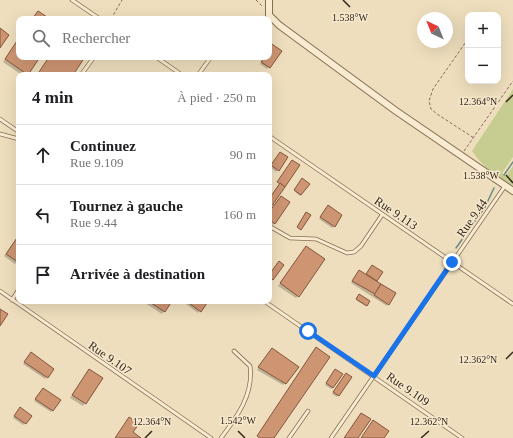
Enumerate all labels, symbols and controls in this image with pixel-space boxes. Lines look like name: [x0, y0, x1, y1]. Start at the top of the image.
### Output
text: 1.538°W: [332, 12, 369, 23]
north arrow: [417, 12, 453, 48]
map controls: [465, 12, 501, 84]
button: +: [465, 12, 501, 48]
search box: [16, 16, 272, 60]
icon: search: [30, 27, 52, 49]
text: Rechercher: [62, 30, 130, 46]
button: −: [465, 48, 501, 84]
text: 4 min: [32, 88, 73, 107]
text: À pied · 250 m: [177, 90, 256, 105]
text: 12.364°N: [459, 96, 497, 107]
text: Continuez: [70, 138, 136, 154]
icon: ahead: [32, 144, 54, 166]
text: 90 m: [230, 147, 256, 162]
text: Rue 9.109: [70, 155, 123, 170]
text: 1.538°W: [463, 170, 500, 181]
street label: Rue 9.113: [372, 194, 420, 232]
street label: Rue 9.44: [454, 196, 490, 240]
text: Tournez à gauche: [70, 198, 183, 214]
icon: left: [32, 204, 54, 226]
text: 160 m: [223, 207, 256, 222]
text: Rue 9.44: [70, 215, 117, 230]
route end: [443, 253, 461, 271]
icon: arrive: [32, 264, 54, 286]
text: Arrivée à destination: [70, 266, 205, 282]
route start: [299, 322, 317, 340]
street label: Rue 9.107: [86, 338, 134, 378]
text: 12.362°N: [459, 354, 497, 365]
street label: Rue 9.109: [384, 369, 432, 409]
text: 1.542°W: [220, 415, 257, 426]
text: 12.364°N: [133, 416, 171, 427]
text: 12.362°N: [410, 416, 448, 427]

